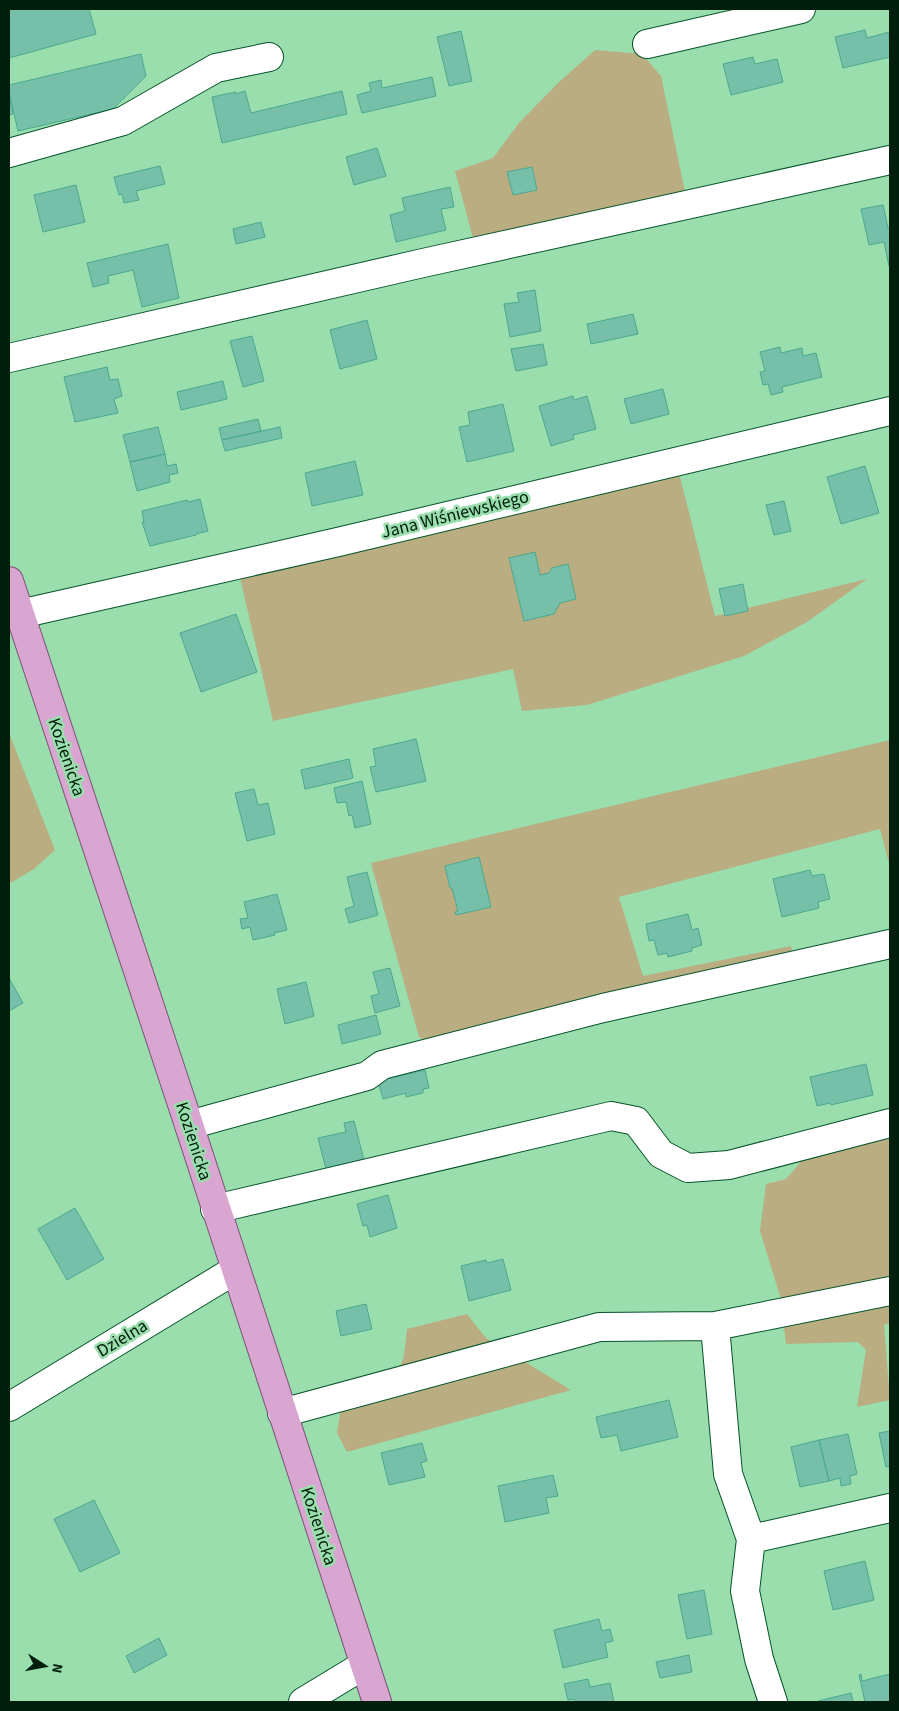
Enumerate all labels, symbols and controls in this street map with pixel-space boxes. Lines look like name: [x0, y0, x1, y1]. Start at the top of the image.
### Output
street label: Jana Wiśniewskiego: [379, 484, 531, 545]
street label: Kozienicka: [41, 715, 92, 800]
street label: Kozienicka: [169, 1099, 218, 1184]
street label: Dzielna: [92, 1313, 152, 1363]
street label: Kozienicka: [294, 1484, 343, 1569]
north arrow: [20, 1641, 70, 1691]
text: N: [46, 1662, 67, 1675]

